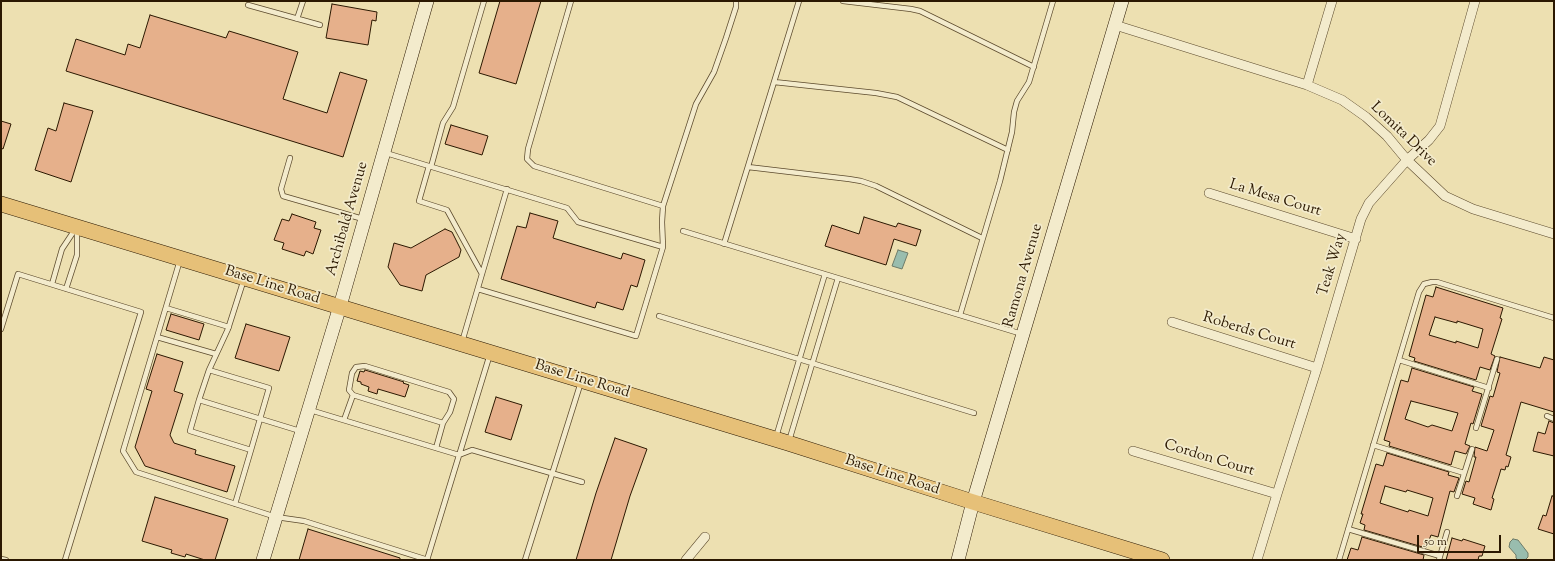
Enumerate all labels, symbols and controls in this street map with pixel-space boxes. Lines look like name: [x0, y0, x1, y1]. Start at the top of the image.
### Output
street label: Lomita Drive: [1366, 99, 1440, 171]
street label: Archibald Avenue: [323, 160, 373, 278]
street label: La Mesa Court: [1227, 177, 1323, 221]
street label: Ramona Avenue: [1001, 222, 1047, 330]
street label: Teak Way: [1315, 232, 1351, 298]
street label: Base Line Road: [222, 263, 322, 309]
street label: Roberds Court: [1200, 309, 1298, 355]
street label: Base Line Road: [532, 357, 632, 403]
street label: Cordon Court: [1162, 437, 1256, 481]
street label: Base Line Road: [842, 452, 942, 500]
scale bar: [1419, 527, 1503, 553]
text: 50 m: [1424, 533, 1447, 551]

